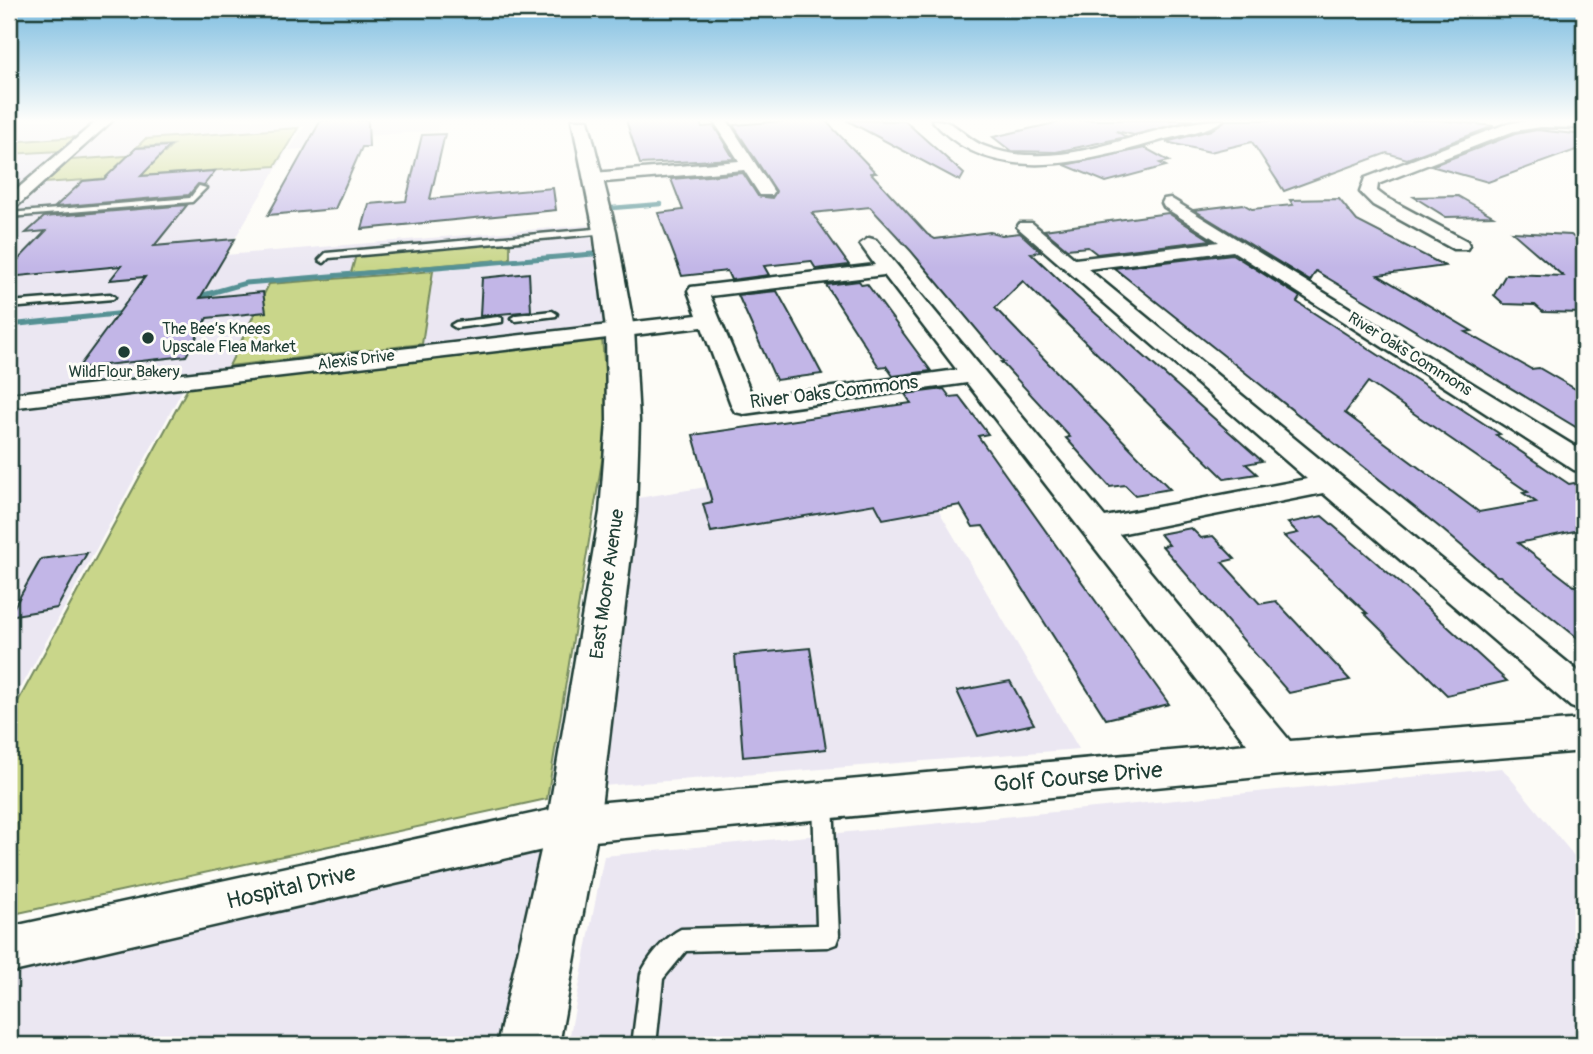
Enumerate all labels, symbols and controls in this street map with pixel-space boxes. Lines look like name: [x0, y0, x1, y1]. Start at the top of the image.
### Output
street label: River Oaks Commons: [1344, 308, 1476, 400]
place label: The Bee’s Knees Upscale Flea Market: [162, 319, 297, 357]
marker: The Bee’s Knees Upscale Flea Market: [140, 330, 156, 346]
marker: WildFlour Bakery: [116, 344, 132, 360]
street label: Alexis Drive: [316, 345, 396, 375]
place label: WildFlour Bakery: [68, 362, 180, 382]
street label: River Oaks Commons: [749, 370, 920, 414]
street label: East Moore Avenue: [585, 507, 630, 661]
street label: Golf Course Drive: [992, 755, 1164, 799]
street label: Hospital Drive: [224, 858, 359, 916]

